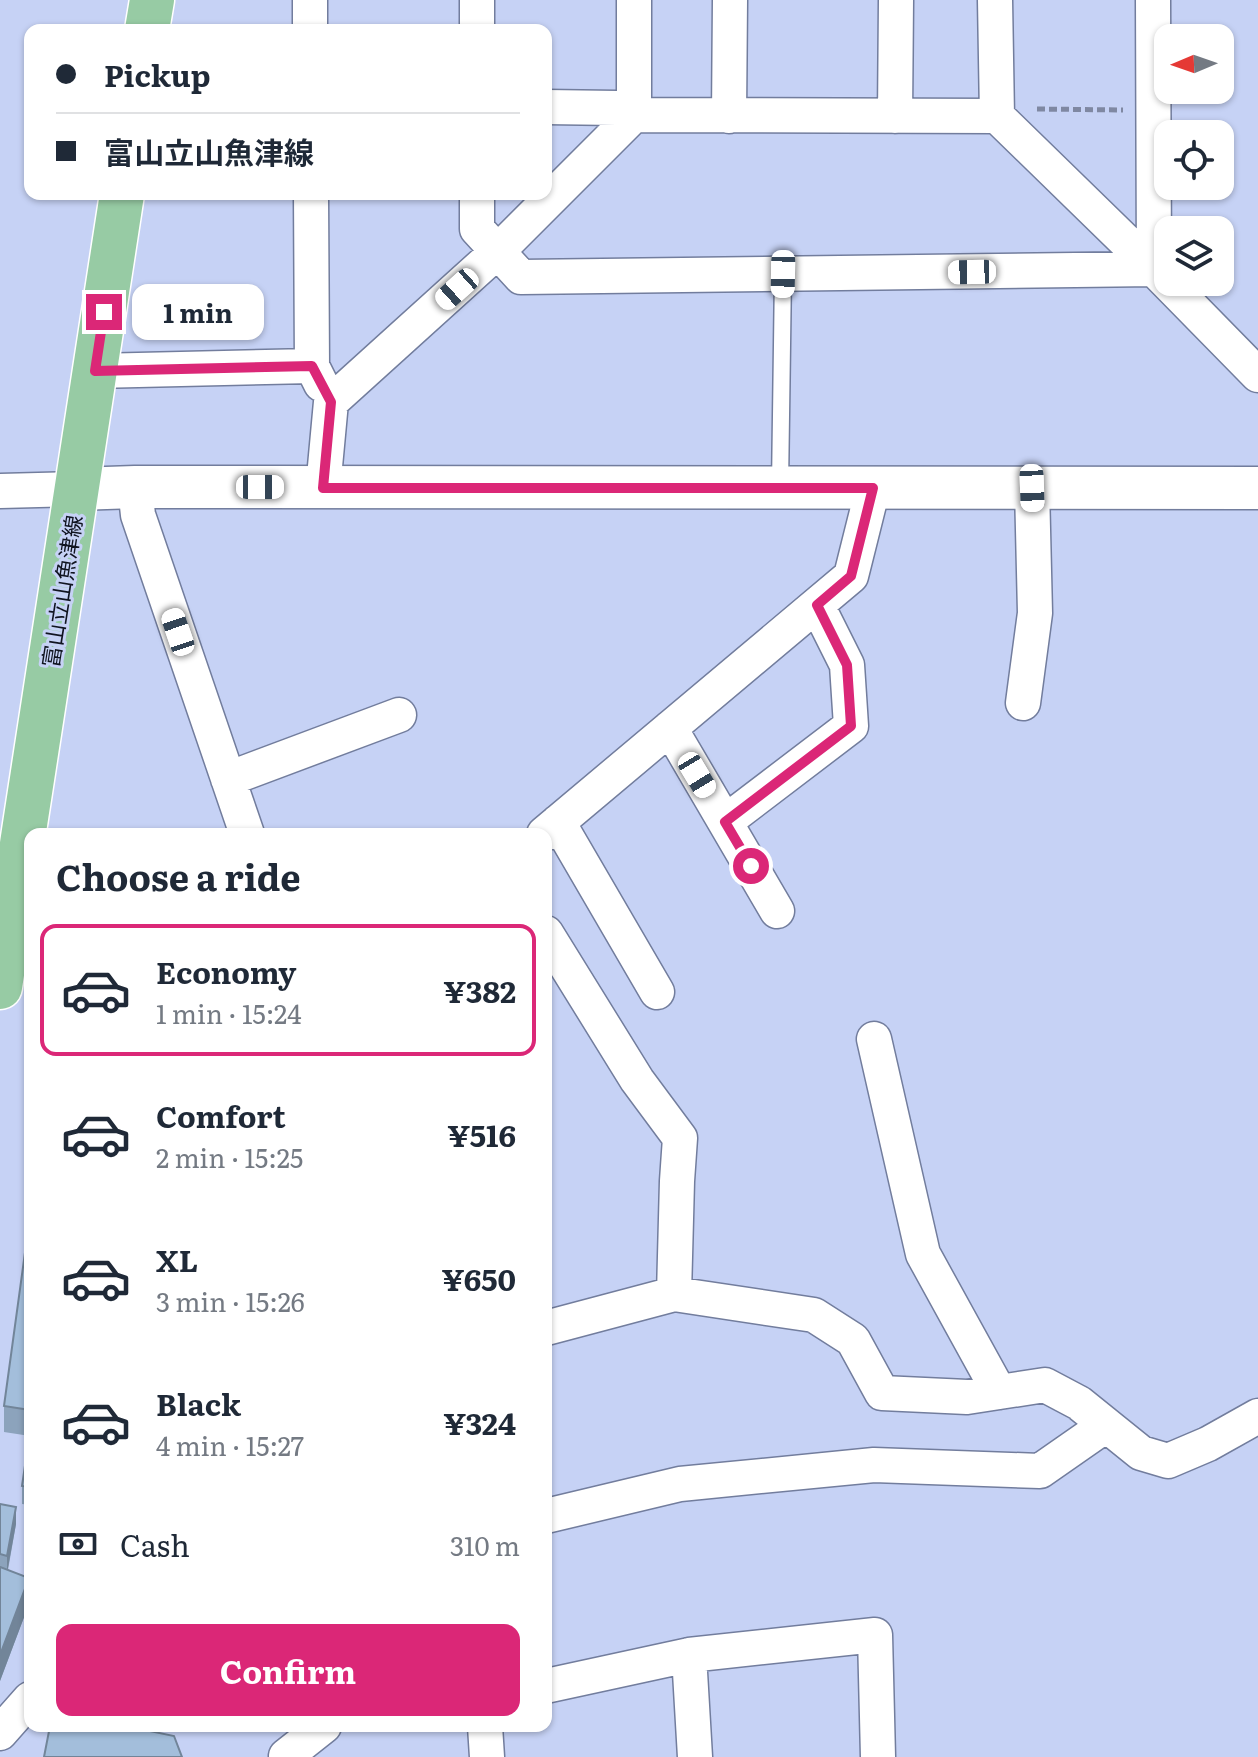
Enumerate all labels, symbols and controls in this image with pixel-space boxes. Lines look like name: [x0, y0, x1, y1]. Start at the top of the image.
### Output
north arrow: [1154, 24, 1234, 104]
map controls: [1154, 24, 1234, 296]
text: Pickup: [104, 52, 211, 96]
button: locate: [1154, 120, 1234, 200]
text: 富山立山魚津線: [104, 129, 314, 173]
button: layers: [1154, 216, 1234, 296]
car: [771, 250, 795, 298]
car: [948, 260, 996, 284]
car: [431, 264, 483, 314]
callout: 1 min: [132, 284, 264, 340]
text: 1 min: [163, 292, 233, 331]
route end: [86, 294, 122, 330]
car: [1019, 464, 1045, 512]
car: [236, 475, 284, 499]
street label: 富山立山魚津線: [33, 512, 89, 670]
car: [159, 605, 197, 659]
car: [674, 748, 720, 802]
route start: [733, 848, 769, 884]
text: Choose a ride: [56, 849, 301, 902]
text: Economy: [156, 949, 296, 993]
icon: car: [60, 954, 132, 1026]
text: ¥382: [443, 968, 516, 1012]
text: 1 min · 15:24: [156, 993, 302, 1032]
text: Comfort: [156, 1093, 286, 1137]
icon: car: [60, 1098, 132, 1170]
text: ¥516: [447, 1112, 516, 1156]
text: 2 min · 15:25: [156, 1137, 303, 1176]
text: XL: [156, 1237, 198, 1281]
icon: car: [60, 1242, 132, 1314]
text: ¥650: [441, 1256, 516, 1300]
text: 3 min · 15:26: [156, 1281, 305, 1320]
text: Black: [156, 1381, 241, 1425]
icon: car: [60, 1386, 132, 1458]
text: ¥324: [443, 1400, 516, 1444]
text: 4 min · 15:27: [156, 1425, 304, 1464]
icon: cash: [56, 1522, 100, 1566]
text: Cash: [120, 1522, 190, 1566]
text: 310 m: [450, 1525, 520, 1564]
button: Confirm: [56, 1624, 520, 1716]

